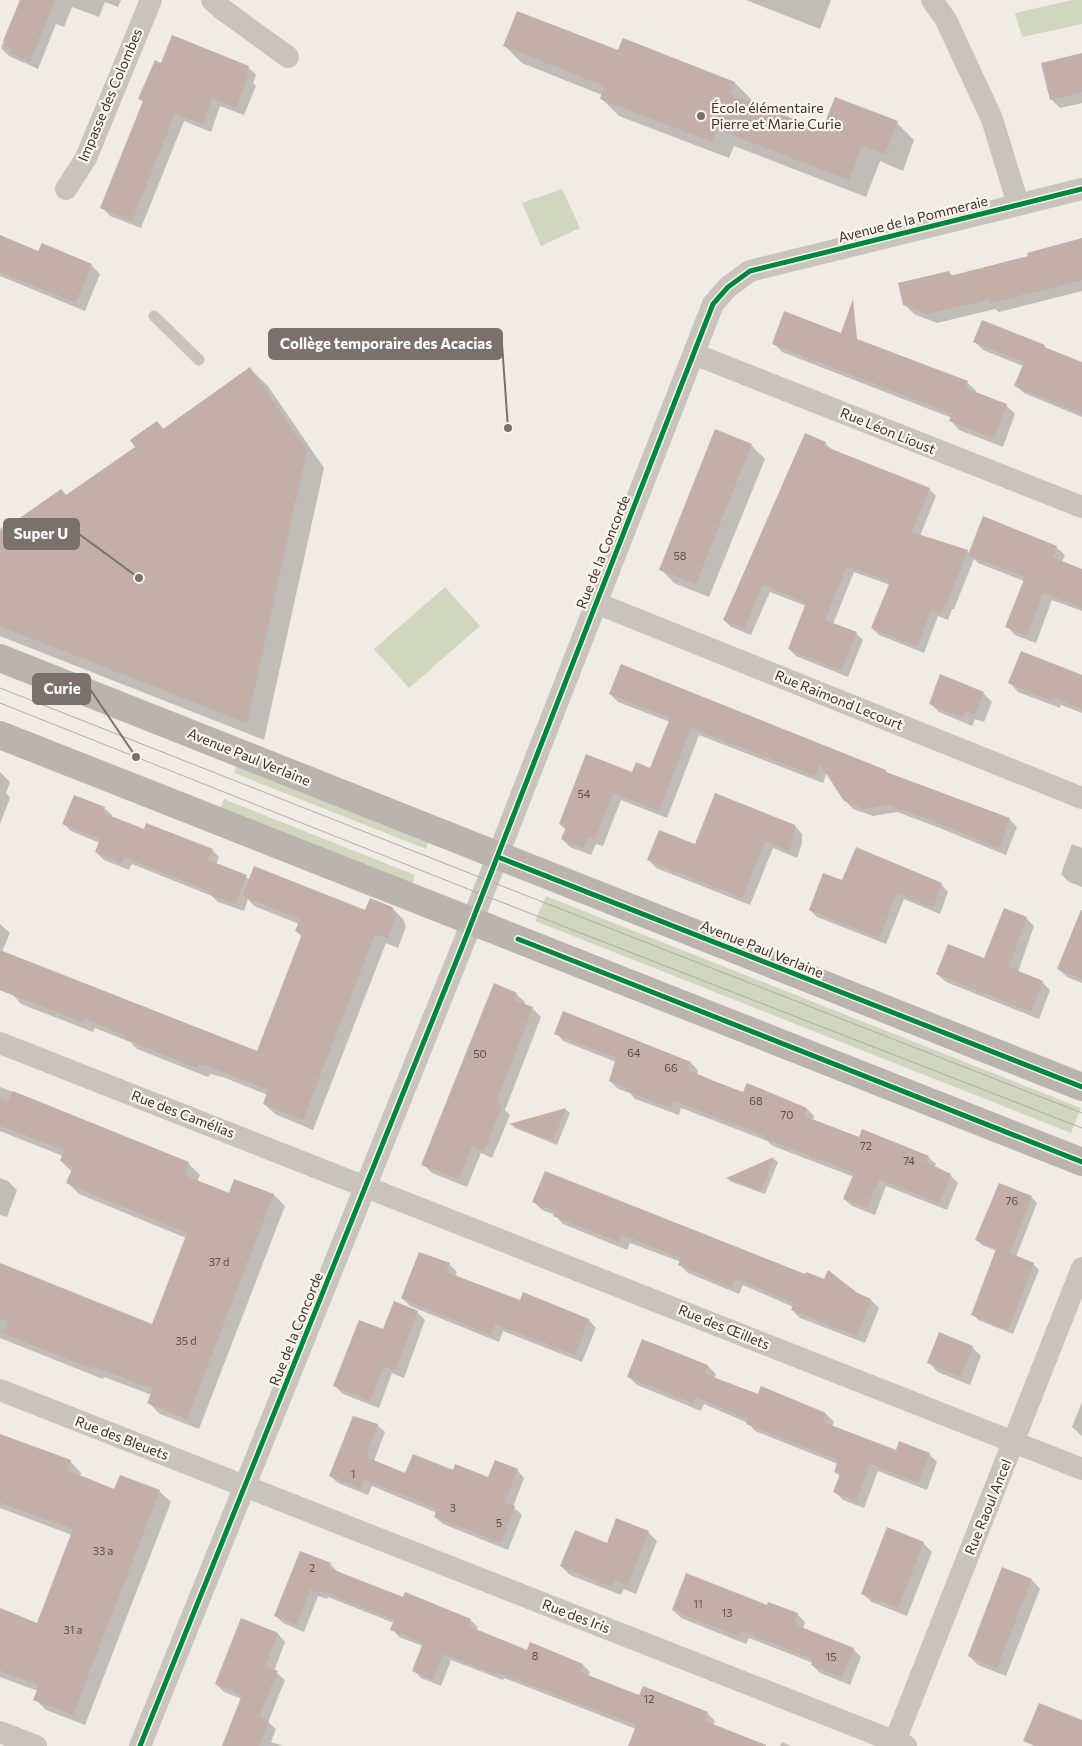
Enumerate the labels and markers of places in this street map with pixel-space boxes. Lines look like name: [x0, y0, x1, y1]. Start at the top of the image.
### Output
place label: École élémentaire Pierre et Marie Curie: [711, 99, 841, 132]
marker: École élémentaire Pierre et Marie Curie: [695, 110, 707, 122]
callout: Collège temporaire des Acacias: [269, 329, 502, 359]
callout: Super U: [4, 519, 79, 549]
callout: Curie: [33, 674, 90, 704]

